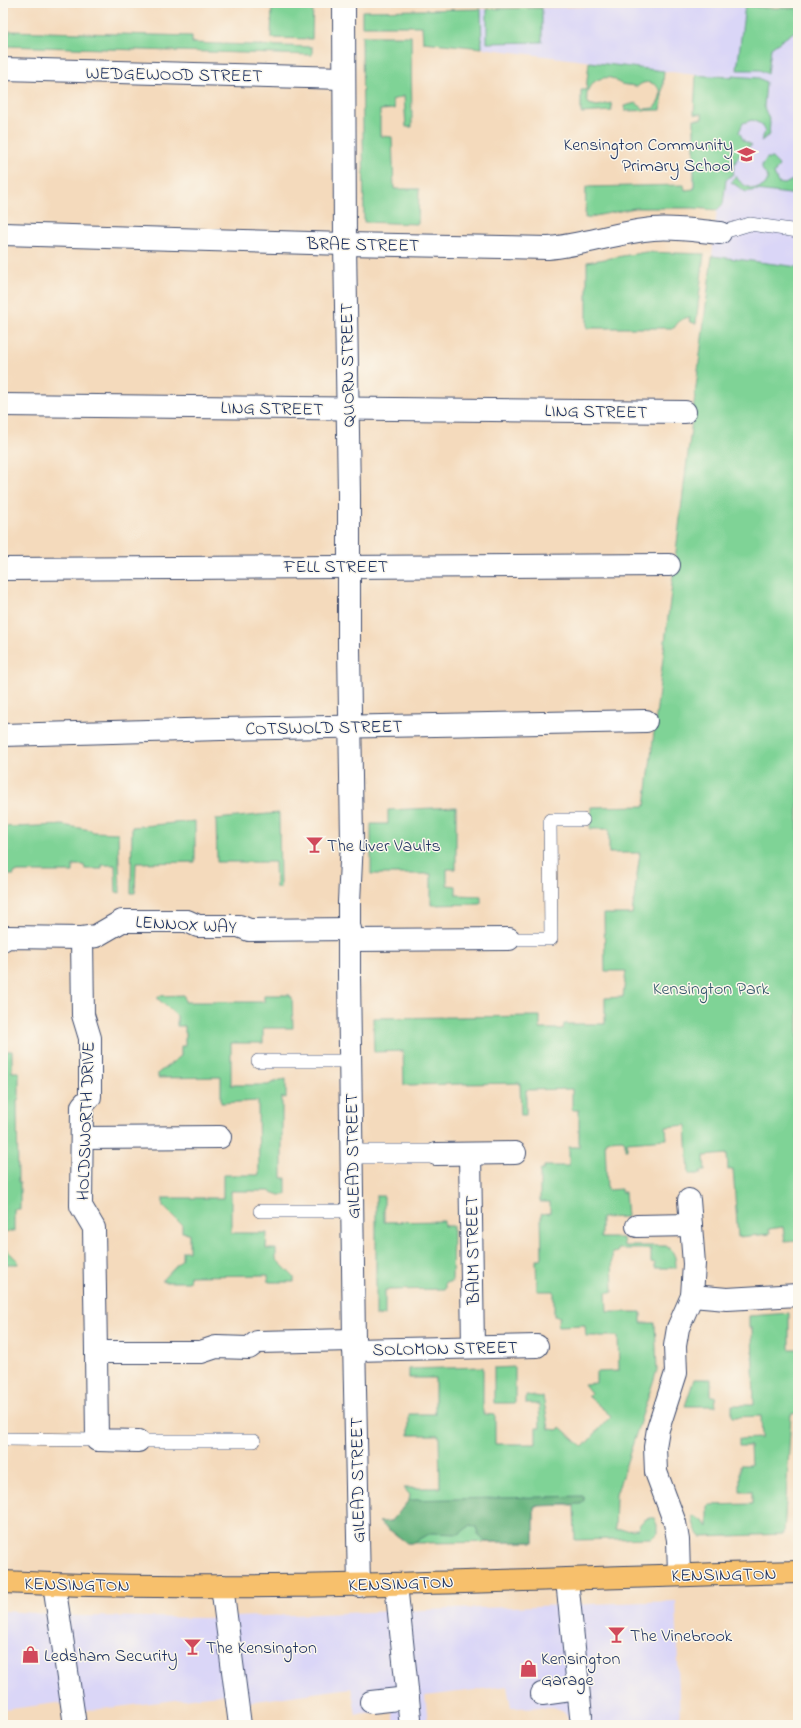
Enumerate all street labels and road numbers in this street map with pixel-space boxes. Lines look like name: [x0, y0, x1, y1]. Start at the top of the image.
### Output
street label: WEDGEWOOD STREET: [85, 61, 263, 91]
street label: BRAE STREET: [305, 232, 419, 260]
street label: QUORN STREET: [335, 303, 363, 427]
street label: LING STREET: [220, 396, 324, 424]
street label: LING STREET: [544, 399, 648, 427]
street label: FELL STREET: [283, 555, 388, 581]
street label: COTSWOLD STREET: [245, 715, 403, 743]
street label: LENNOX WAY: [135, 910, 238, 942]
street label: HOLDSWORTH DRIVE: [71, 1041, 103, 1201]
street label: GILEAD STREET: [340, 1093, 368, 1219]
street label: BALM STREET: [460, 1195, 488, 1306]
street label: SOLOMON STREET: [372, 1336, 518, 1364]
street label: GILEAD STREET: [345, 1417, 373, 1543]
street label: KENSINGTON: [671, 1562, 777, 1590]
street label: KENSINGTON: [348, 1570, 454, 1600]
street label: KENSINGTON: [24, 1572, 130, 1600]

